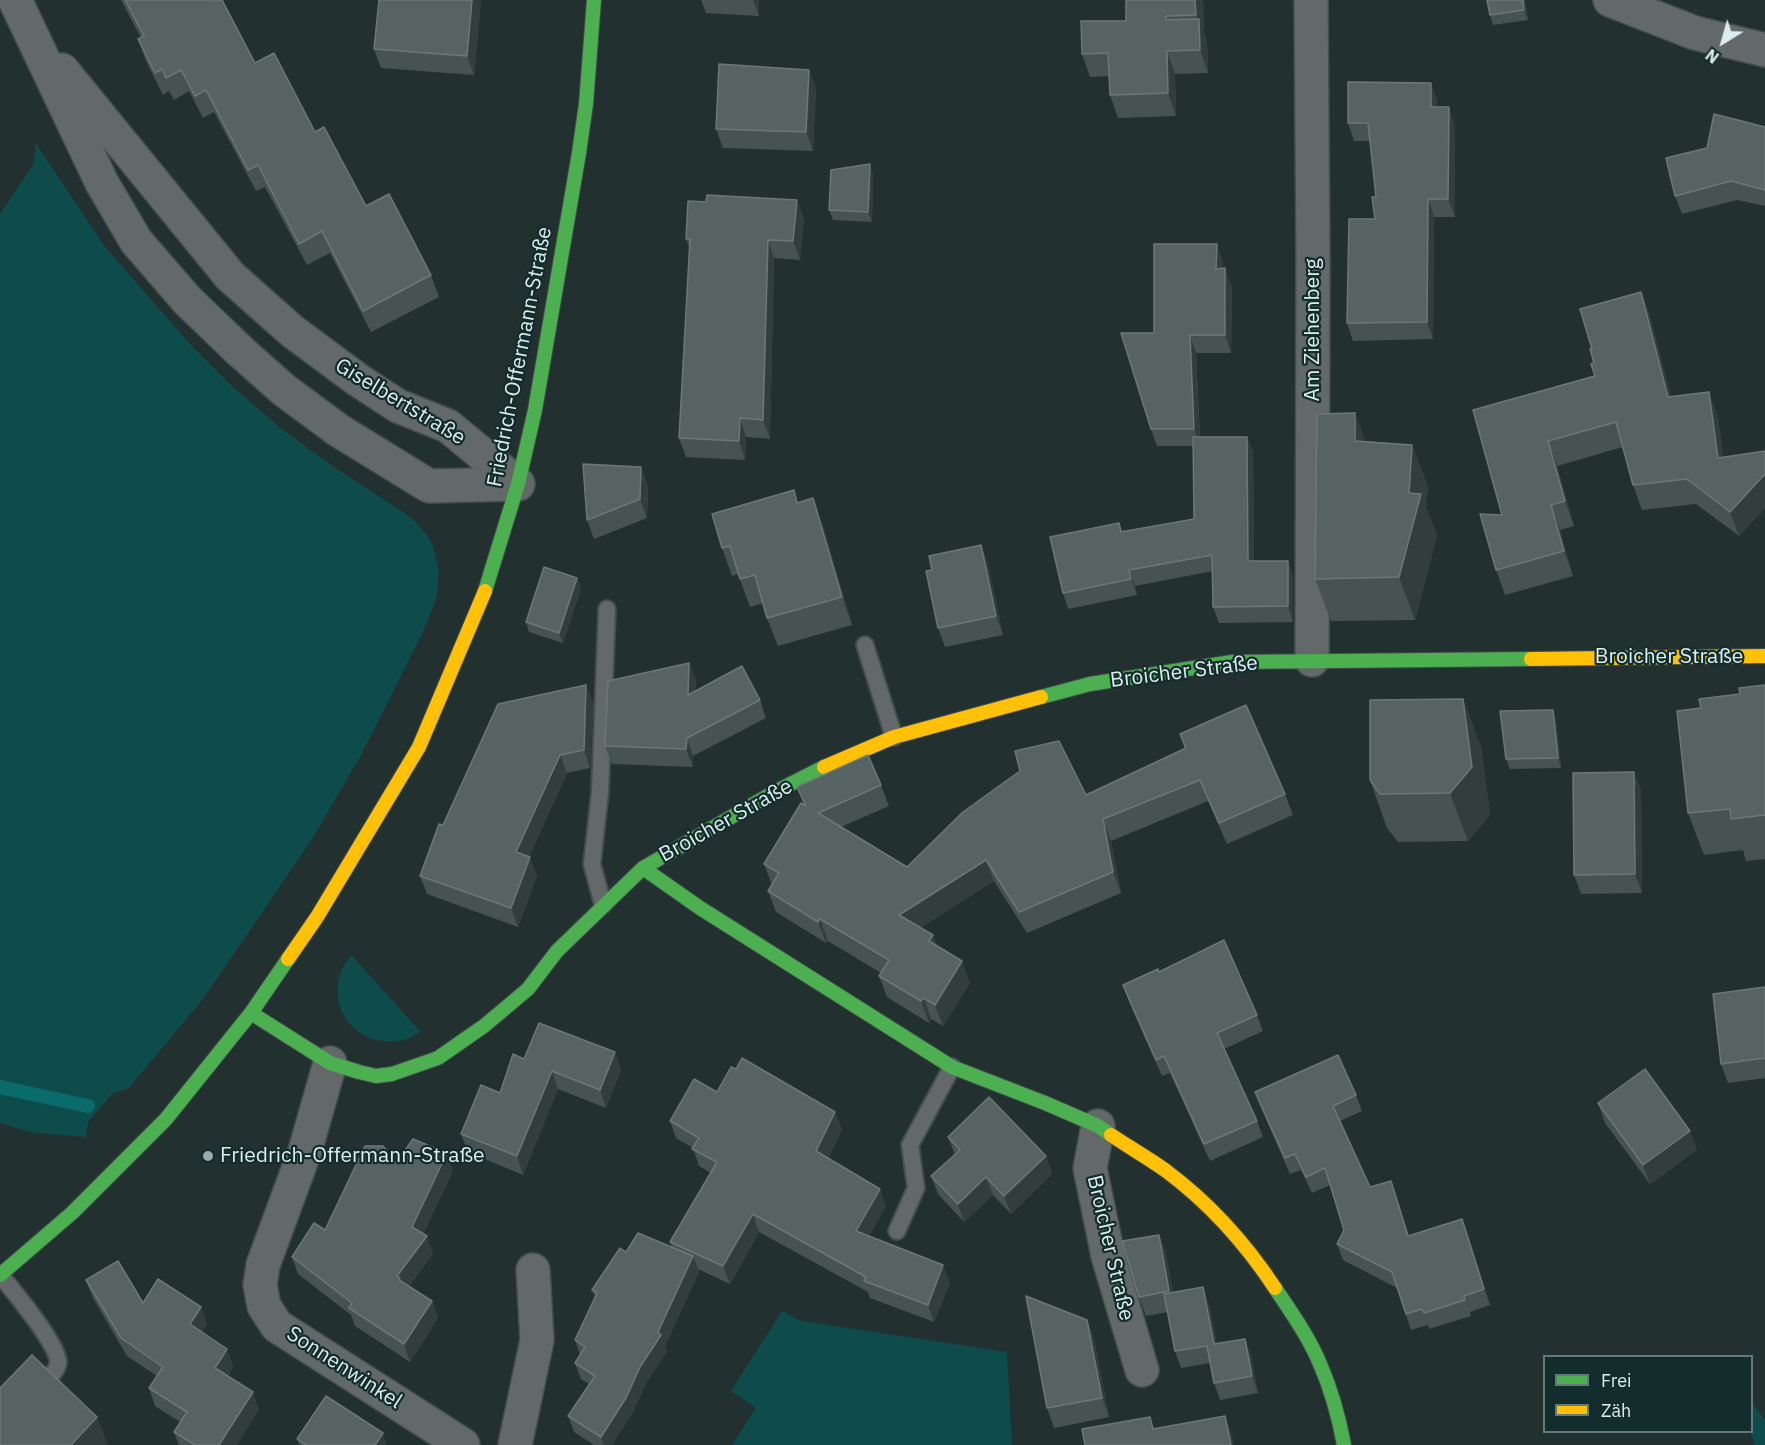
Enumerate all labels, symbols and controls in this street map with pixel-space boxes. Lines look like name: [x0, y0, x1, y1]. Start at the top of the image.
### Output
north arrow: [1693, 12, 1753, 72]
text: N: [1702, 45, 1723, 68]
street label: Friedrich-Offermann-Straße: [482, 225, 558, 489]
street label: Am Ziehenberg: [1300, 258, 1326, 402]
street label: Giselbertstraße: [330, 353, 470, 451]
street label: Broicher Straße: [1595, 644, 1743, 670]
street label: Broicher Straße: [1109, 650, 1259, 694]
street label: Broicher Straße: [655, 774, 797, 868]
place label: Friedrich-Offermann-Straße: [220, 1143, 484, 1169]
marker: Friedrich-Offermann-Straße: [201, 1149, 215, 1163]
street label: Broicher Straße: [1081, 1173, 1139, 1323]
street label: Sonnenwinkel: [282, 1321, 406, 1415]
legend: [1543, 1355, 1753, 1433]
text: Frei: [1601, 1369, 1632, 1392]
text: Zäh: [1601, 1399, 1631, 1422]

